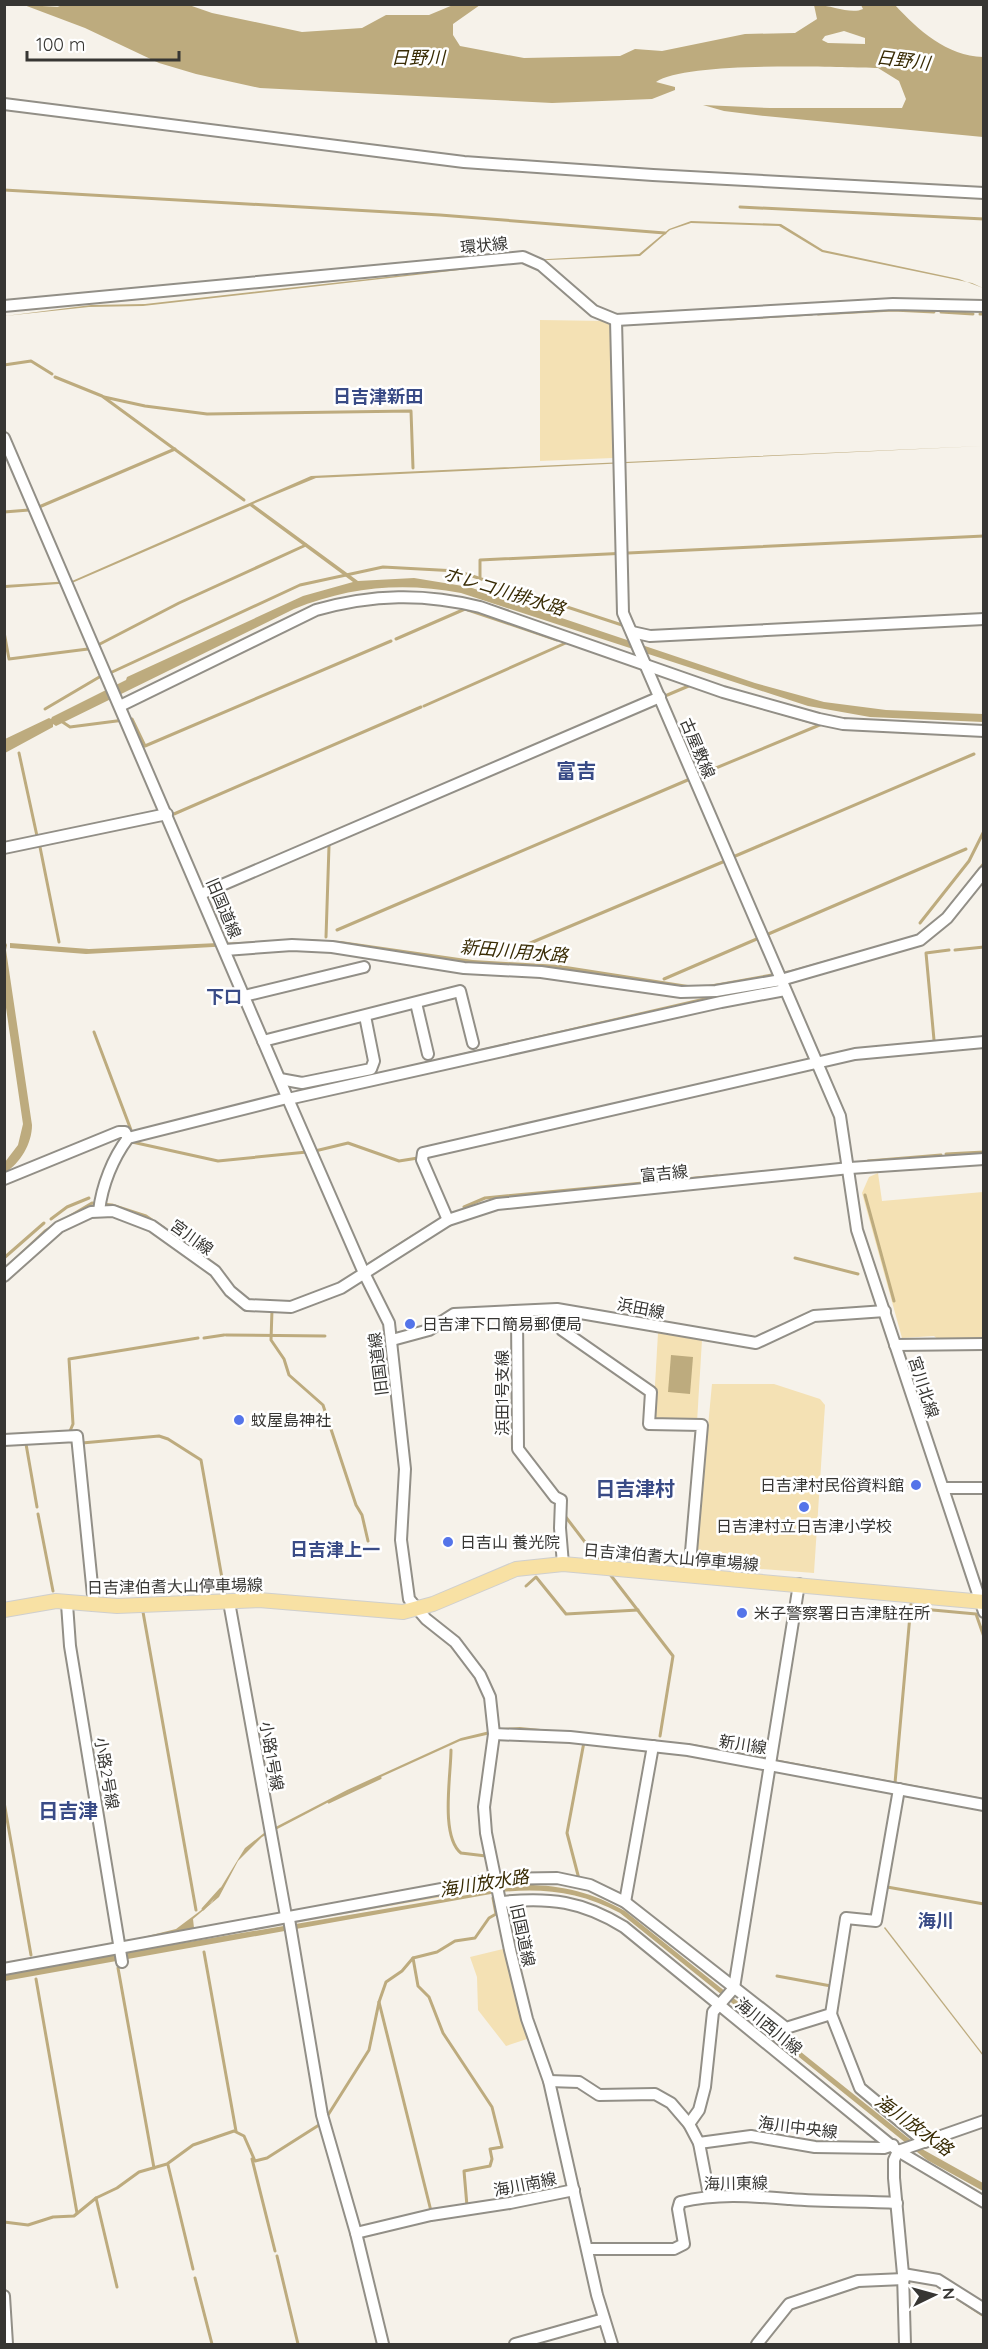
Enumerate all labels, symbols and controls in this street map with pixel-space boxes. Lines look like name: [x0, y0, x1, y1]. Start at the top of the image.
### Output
scale bar: [27, 24, 178, 62]
text: 100 m: [36, 33, 85, 56]
water label: 日野川: [875, 45, 933, 75]
water label: 日野川: [391, 46, 447, 69]
street label: 環状線: [459, 233, 509, 257]
district label: 日吉津新田: [333, 385, 423, 408]
water label: ホレコ川排水路: [440, 562, 570, 621]
street label: 古屋敷線: [676, 715, 720, 781]
district label: 富吉: [556, 758, 596, 783]
street label: 旧国道線: [202, 875, 246, 941]
water label: 新田川用水路: [459, 935, 571, 967]
district label: 下口: [206, 985, 242, 1008]
street label: 富吉線: [639, 1161, 689, 1185]
street label: 宮川線: [167, 1215, 217, 1259]
street label: 浜田線: [616, 1294, 666, 1322]
place label: 日吉津下口簡易郵便局: [422, 1314, 582, 1334]
marker: 日吉津下口簡易郵便局: [403, 1317, 417, 1331]
street label: 旧国道線: [364, 1331, 392, 1397]
street label: 浜田1号支線: [492, 1350, 512, 1436]
street label: 宮川北線: [905, 1353, 943, 1421]
place label: 蚊屋島神社: [251, 1410, 331, 1430]
marker: 蚊屋島神社: [232, 1413, 246, 1427]
place label: 日吉津村民俗資料館: [760, 1475, 904, 1495]
district label: 日吉津村: [595, 1476, 675, 1501]
marker: 日吉津村民俗資料館: [909, 1478, 923, 1492]
marker: 日吉津村立日吉津小学校: [797, 1500, 811, 1514]
place label: 日吉津村立日吉津小学校: [716, 1516, 892, 1536]
place label: 日吉山 養光院: [460, 1532, 560, 1552]
marker: 日吉山 養光院: [441, 1535, 455, 1549]
district label: 日吉津上一: [290, 1538, 380, 1561]
street label: 日吉津伯耆大山停車場線: [582, 1539, 760, 1575]
street label: 日吉津伯耆大山停車場線: [87, 1574, 263, 1598]
place label: 米子警察署日吉津駐在所: [754, 1603, 930, 1623]
marker: 米子警察署日吉津駐在所: [735, 1606, 749, 1620]
street label: 小路1号線: [256, 1720, 288, 1792]
street label: 新川線: [718, 1730, 768, 1758]
street label: 小路2号線: [91, 1735, 123, 1811]
district label: 日吉津: [38, 1798, 98, 1823]
water label: 海川放水路: [438, 1864, 532, 1901]
street label: 旧国道線: [507, 1902, 539, 1968]
district label: 海川: [918, 1909, 954, 1932]
street label: 海川西川線: [732, 1993, 806, 2059]
water label: 海川放水路: [871, 2089, 959, 2162]
street label: 海川中央線: [757, 2112, 839, 2142]
street label: 海川南線: [492, 2168, 558, 2200]
street label: 海川東線: [704, 2172, 768, 2194]
north arrow: [904, 2265, 964, 2325]
text: N: [938, 2287, 959, 2300]

